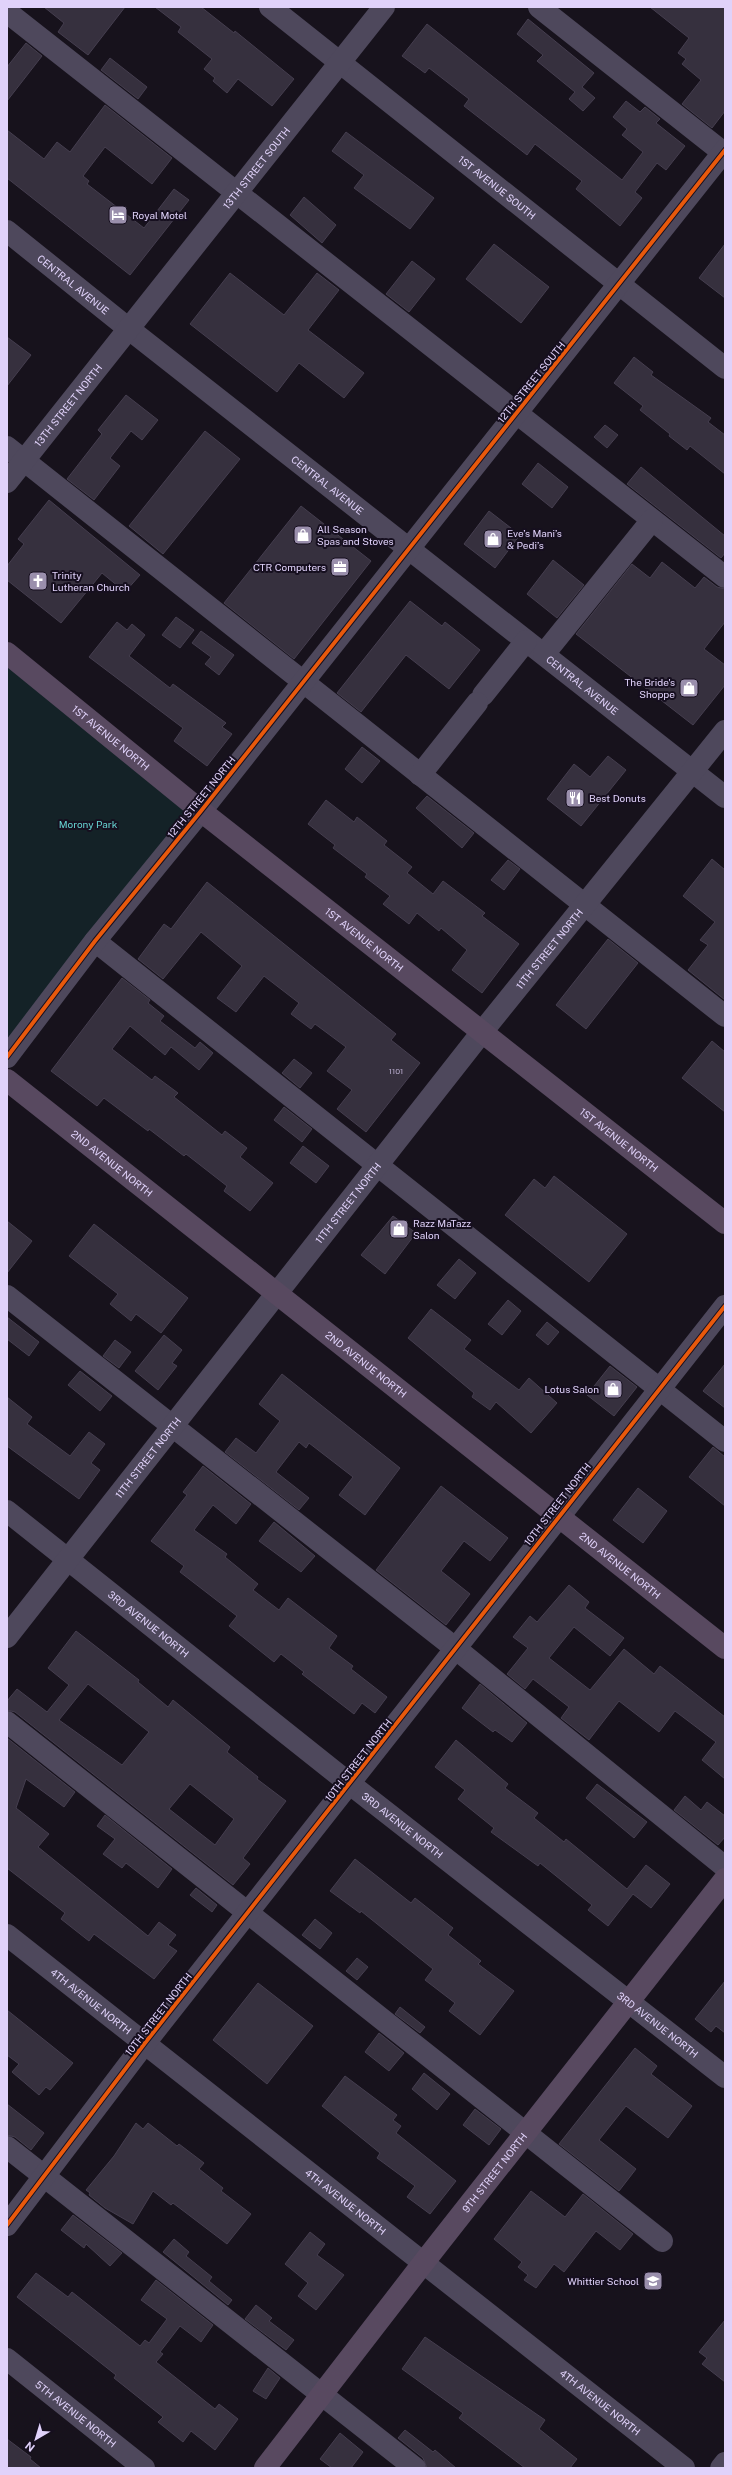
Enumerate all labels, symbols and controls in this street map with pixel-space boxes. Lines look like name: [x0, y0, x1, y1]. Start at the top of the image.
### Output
street label: 13TH STREET SOUTH: [220, 125, 292, 211]
street label: 1ST AVENUE SOUTH: [456, 153, 538, 222]
hotel icon: Royal Motel: [107, 204, 129, 226]
place label: Royal Motel: [132, 209, 187, 221]
street label: CENTRAL AVENUE: [35, 252, 112, 317]
street label: 12TH STREET SOUTH: [495, 339, 567, 425]
street label: 13TH STREET NORTH: [32, 362, 104, 449]
street label: CENTRAL AVENUE: [289, 453, 366, 517]
place label: All Season Spas and Stoves: [317, 523, 394, 547]
shop icon: All Season Spas and Stoves: [292, 524, 314, 546]
place label: Eve’s Mani’s & Pedi’s: [507, 527, 562, 551]
shop icon: Eve’s Mani’s & Pedi’s: [482, 528, 504, 550]
office icon: CTR Computers: [329, 556, 351, 578]
place label: CTR Computers: [253, 561, 326, 573]
place label: Trinity Lutheran Church: [52, 569, 130, 593]
church icon: Trinity Lutheran Church: [27, 570, 49, 592]
street label: CENTRAL AVENUE: [544, 653, 621, 717]
place label: The Bride's Shoppe: [624, 676, 675, 700]
shop icon: The Bride's Shoppe: [678, 677, 700, 699]
street label: 1ST AVENUE NORTH: [70, 703, 152, 773]
street label: 12TH STREET NORTH: [164, 754, 238, 840]
restaurant icon: Best Donuts: [564, 787, 586, 809]
place label: Best Donuts: [589, 792, 646, 804]
park label: Morony Park: [59, 818, 118, 830]
street label: 1ST AVENUE NORTH: [323, 905, 406, 974]
street label: 11TH STREET NORTH: [513, 906, 585, 991]
house number: 1101: [389, 1066, 403, 1076]
street label: 1ST AVENUE NORTH: [577, 1105, 661, 1174]
street label: 2ND AVENUE NORTH: [69, 1127, 155, 1199]
street label: 11TH STREET NORTH: [312, 1160, 383, 1246]
place label: Razz MaTazz Salon: [413, 1217, 471, 1241]
shop icon: Razz MaTazz Salon: [388, 1218, 410, 1240]
street label: 2ND AVENUE NORTH: [323, 1328, 409, 1400]
shop icon: Lotus Salon: [602, 1378, 624, 1400]
place label: Lotus Salon: [544, 1383, 599, 1395]
street label: 11TH STREET NORTH: [112, 1415, 183, 1501]
street label: 10TH STREET NORTH: [521, 1460, 593, 1548]
street label: 2ND AVENUE NORTH: [577, 1529, 663, 1601]
street label: 3RD AVENUE NORTH: [106, 1588, 191, 1659]
street label: 10TH STREET NORTH: [322, 1716, 394, 1804]
street label: 3RD AVENUE NORTH: [359, 1790, 446, 1860]
street label: 4TH AVENUE NORTH: [48, 1966, 134, 2037]
street label: 10TH STREET NORTH: [122, 1970, 194, 2058]
street label: 3RD AVENUE NORTH: [615, 1989, 701, 2060]
street label: 9TH STREET NORTH: [459, 2130, 529, 2215]
street label: 4TH AVENUE NORTH: [303, 2166, 388, 2237]
school or university icon: Whittier School: [642, 2270, 664, 2292]
place label: Whittier School: [567, 2275, 639, 2287]
street label: 4TH AVENUE NORTH: [557, 2367, 643, 2438]
street label: 5TH AVENUE NORTH: [33, 2378, 119, 2450]
north arrow: [16, 2419, 56, 2459]
text: N: [23, 2440, 37, 2454]

